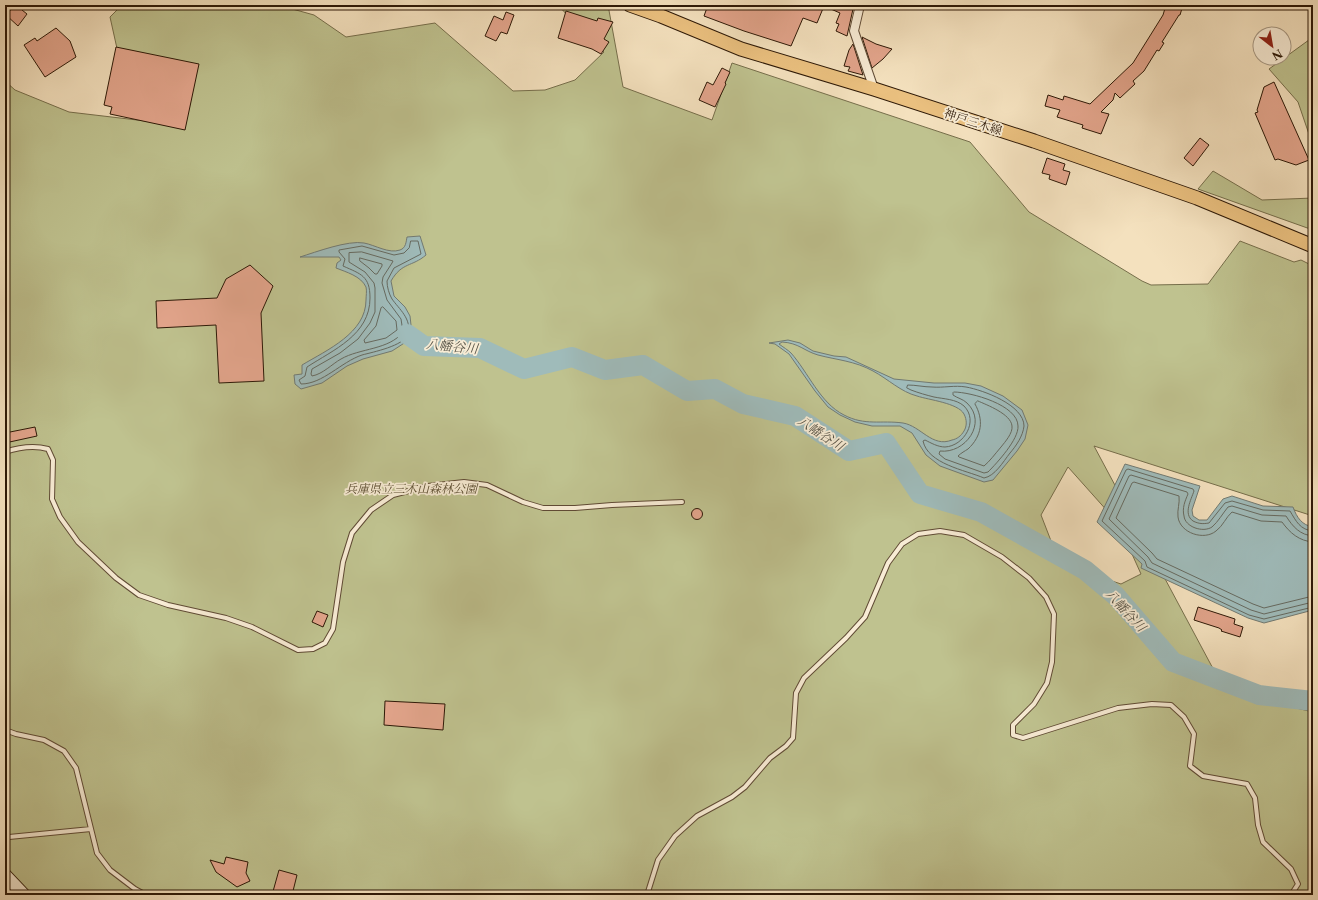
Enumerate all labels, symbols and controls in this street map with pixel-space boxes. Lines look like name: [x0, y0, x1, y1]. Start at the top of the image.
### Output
north arrow: [1252, 26, 1292, 66]
text: N: [1269, 46, 1285, 63]
street label: 神戸三木線: [942, 105, 1004, 138]
water label: 八幡谷川: [425, 335, 481, 357]
water label: 八幡谷川: [795, 412, 849, 455]
park label: 兵庫県立三木山森林公園: [345, 481, 479, 496]
water label: 八幡谷川: [1102, 586, 1151, 636]

